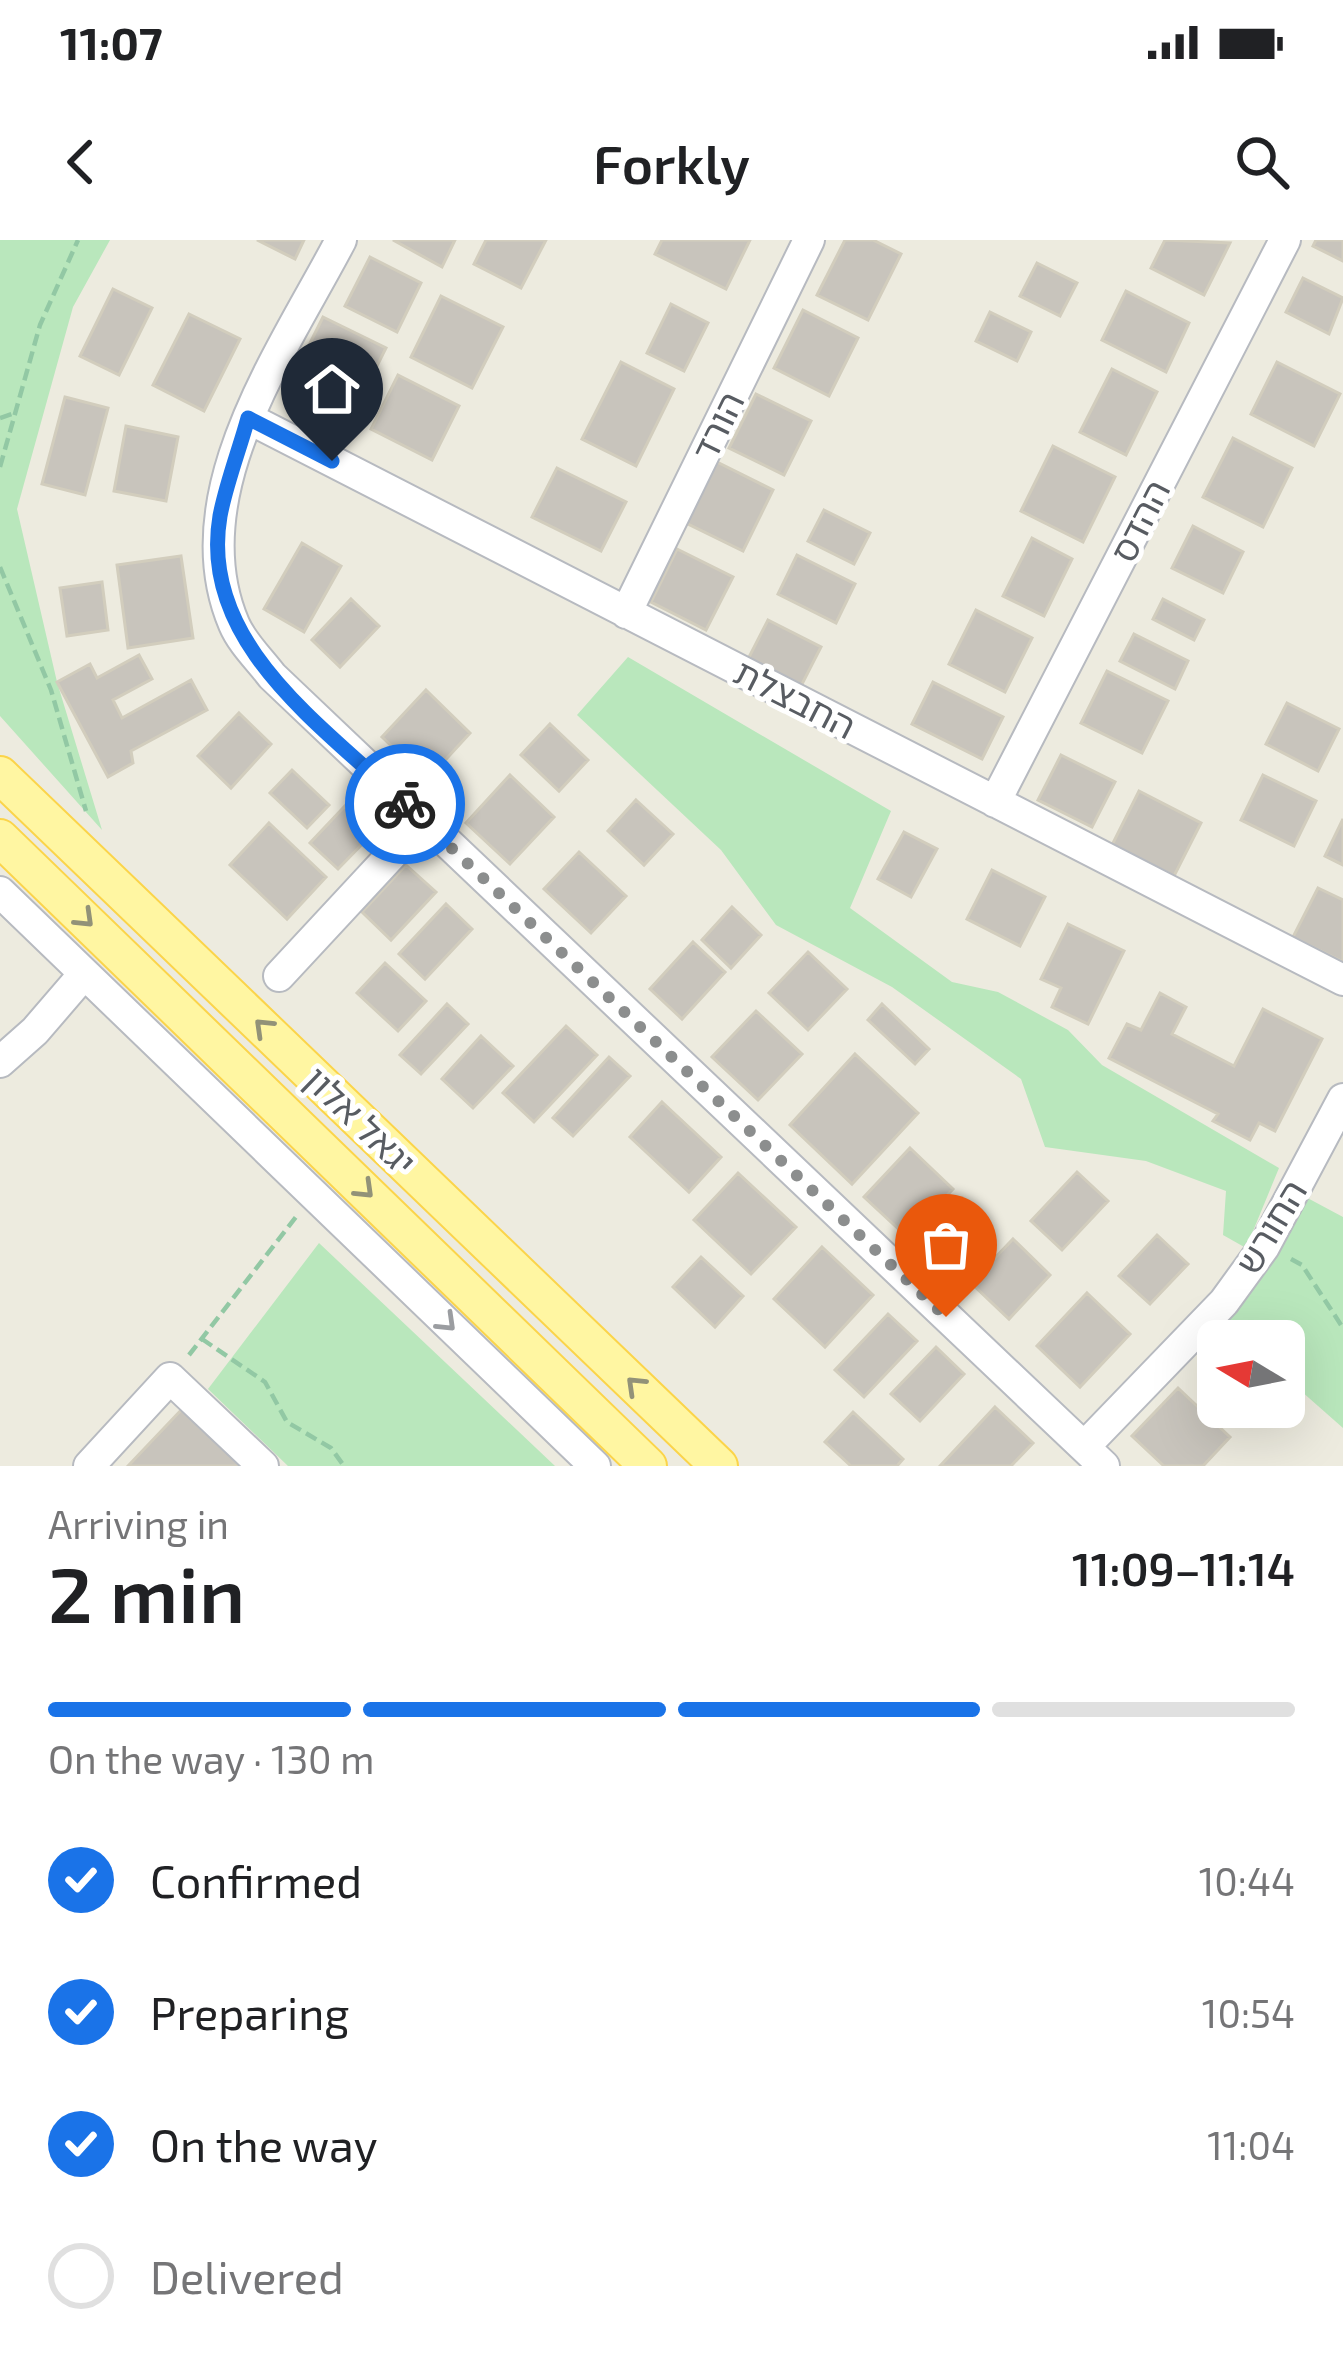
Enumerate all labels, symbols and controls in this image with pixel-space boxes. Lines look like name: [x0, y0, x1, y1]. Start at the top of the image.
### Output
text: 11:07: [60, 15, 163, 69]
icon: back: [48, 129, 114, 195]
icon: search: [1229, 129, 1295, 195]
text: Forkly: [593, 130, 750, 195]
pin: [281, 338, 383, 461]
icon: home: [299, 356, 365, 422]
street label: הורד: [682, 384, 752, 467]
street label: ההדס: [1100, 472, 1177, 569]
street label: החבצלת: [728, 649, 863, 746]
courier: [345, 744, 465, 864]
icon: bike: [372, 771, 438, 837]
one-way arrow: [71, 905, 92, 927]
one-way arrow: [255, 1020, 277, 1042]
street label: יגאל אלון: [297, 1057, 425, 1183]
street label: החורש: [1225, 1171, 1314, 1281]
one-way arrow: [351, 1176, 373, 1198]
pin: [895, 1194, 997, 1317]
icon: bag: [913, 1212, 979, 1278]
one-way arrow: [434, 1308, 455, 1330]
north arrow: [1197, 1320, 1305, 1428]
map controls: [1197, 1320, 1305, 1428]
one-way arrow: [627, 1377, 649, 1399]
text: Arriving in: [48, 1500, 229, 1547]
text: 11:09–11:14: [1072, 1541, 1295, 1595]
text: 2 min: [48, 1545, 245, 1639]
text: On the way · 130 m: [48, 1735, 374, 1782]
icon: check: [48, 1847, 114, 1913]
text: Confirmed: [150, 1853, 362, 1907]
text: 10:44: [1199, 1857, 1295, 1904]
icon: check: [48, 1979, 114, 2045]
text: Preparing: [150, 1985, 349, 2039]
text: 10:54: [1202, 1989, 1295, 2036]
icon: check: [48, 2111, 114, 2177]
text: On the way: [150, 2117, 377, 2171]
text: 11:04: [1207, 2121, 1295, 2168]
text: Delivered: [150, 2249, 344, 2303]

